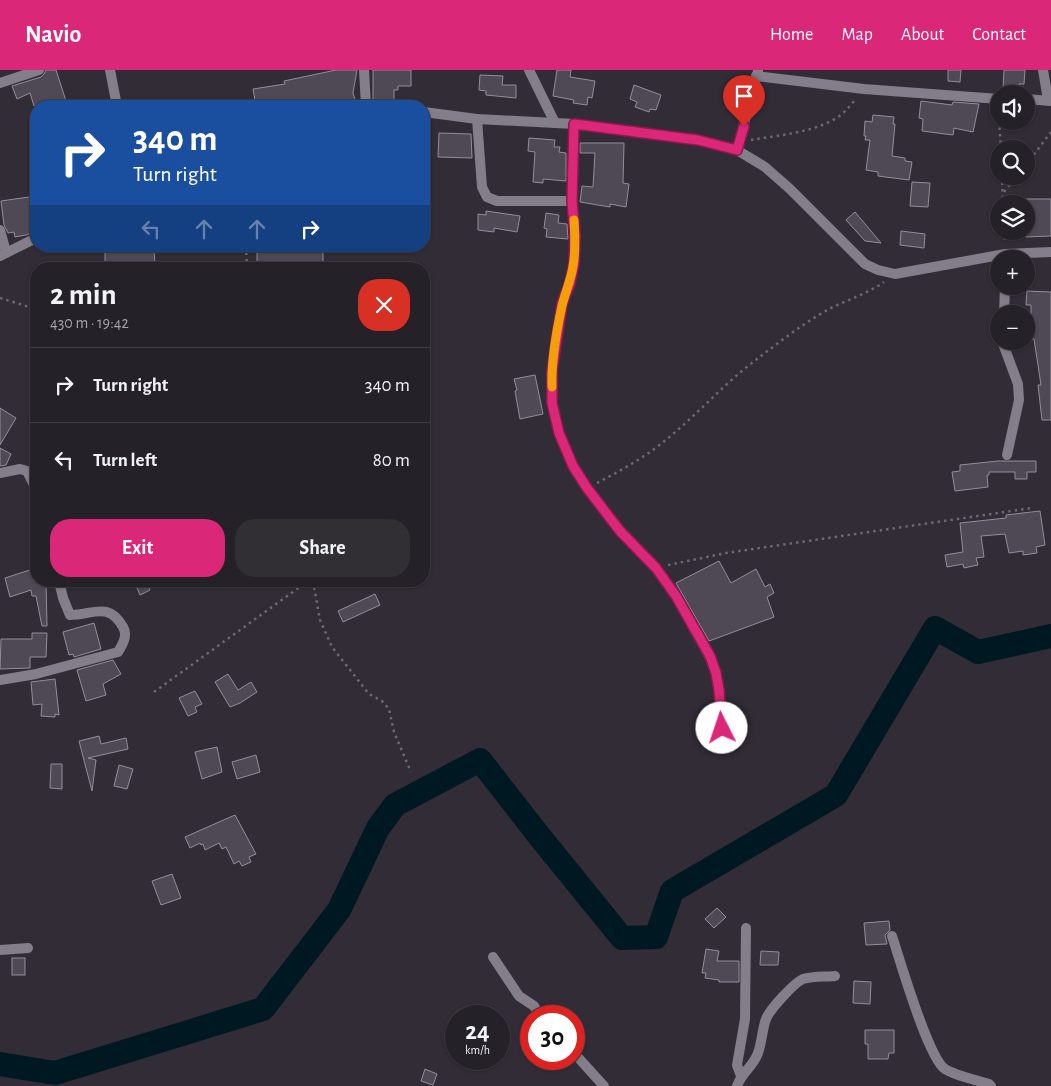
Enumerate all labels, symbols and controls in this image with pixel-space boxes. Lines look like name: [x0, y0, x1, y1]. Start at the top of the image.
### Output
text: Navio: [25, 23, 81, 47]
text: Home: [770, 26, 813, 44]
text: Map: [841, 26, 873, 44]
text: About: [901, 26, 944, 44]
text: Contact: [972, 26, 1026, 44]
pin: [723, 75, 765, 126]
icon: arrive: [730, 82, 758, 110]
map controls: [990, 85, 1035, 350]
button: sound: [990, 85, 1035, 130]
icon: right: [50, 120, 115, 185]
text: 340 m: [133, 122, 217, 157]
button: search: [990, 140, 1035, 185]
text: Turn right: [133, 163, 217, 185]
button: layers: [990, 195, 1035, 240]
icon: left: [137, 215, 165, 243]
icon: ahead: [190, 215, 218, 243]
icon: ahead: [243, 215, 271, 243]
icon: right: [296, 215, 324, 243]
button: +: [990, 250, 1035, 295]
button: close: [358, 279, 410, 331]
text: 2 min: [50, 280, 117, 310]
button: −: [990, 305, 1035, 350]
text: 430 m · 19:42: [50, 315, 129, 331]
icon: right: [50, 371, 78, 399]
text: Turn right: [93, 376, 168, 395]
text: 340 m: [365, 376, 410, 395]
icon: left: [50, 446, 78, 474]
text: Turn left: [93, 451, 157, 470]
text: 80 m: [373, 451, 410, 470]
button: Exit: [50, 519, 225, 577]
button: Share: [235, 519, 410, 577]
position arrow: [695, 701, 747, 753]
speed limit sign: 30: [520, 1005, 585, 1070]
text: 24: [465, 1019, 490, 1044]
text: km/h: [465, 1044, 490, 1056]

